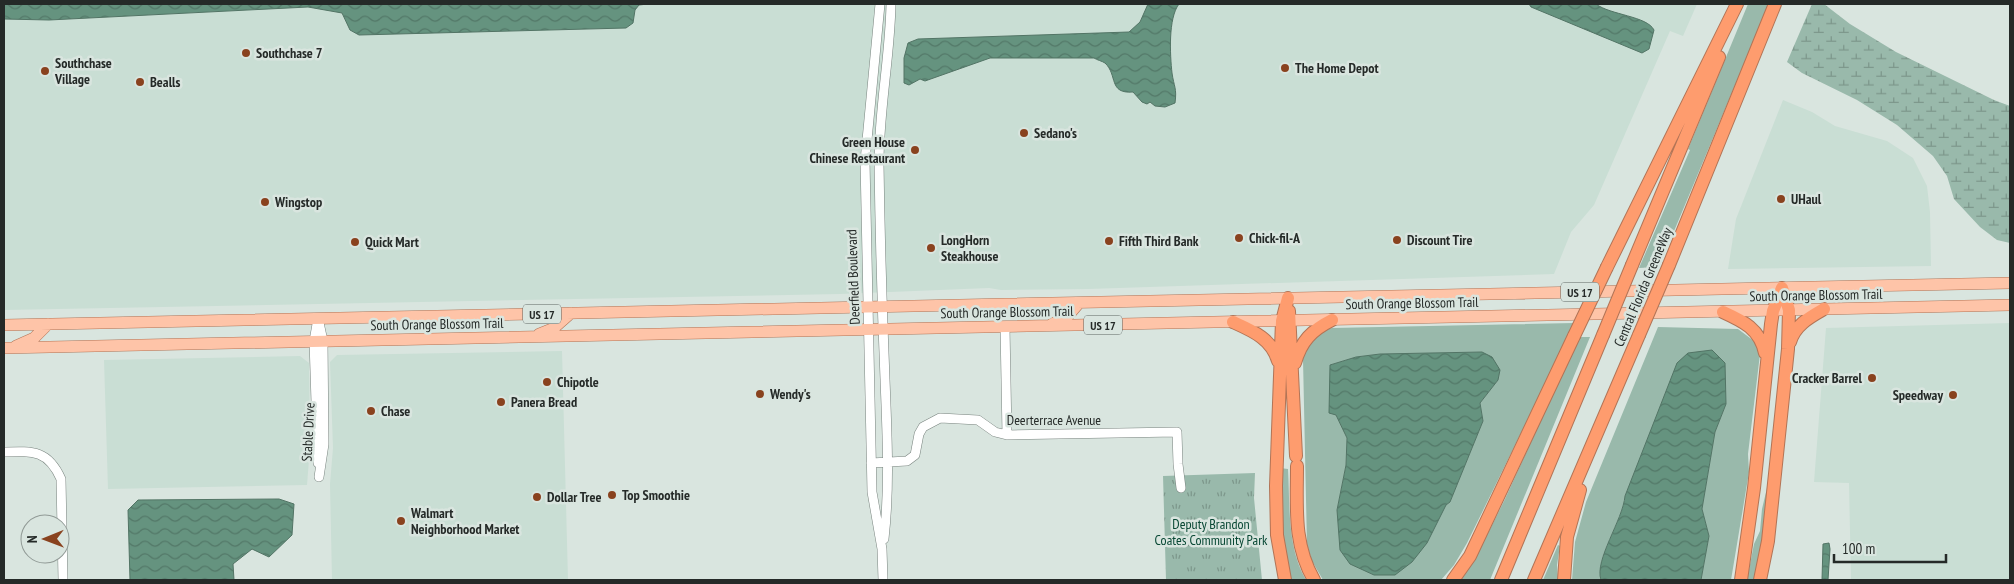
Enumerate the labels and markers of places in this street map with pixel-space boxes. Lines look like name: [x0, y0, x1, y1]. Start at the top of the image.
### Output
place label: Southchase 7: [256, 44, 323, 62]
marker: Southchase 7: [240, 47, 252, 59]
place label: Southchase Village: [54, 54, 112, 88]
place label: The Home Depot: [1295, 59, 1379, 77]
marker: The Home Depot: [1279, 62, 1291, 74]
marker: Southchase Village: [39, 65, 51, 77]
place label: Bealls: [150, 73, 180, 91]
marker: Bealls: [134, 76, 146, 88]
place label: Sedano's: [1034, 124, 1077, 142]
marker: Sedano's: [1018, 127, 1030, 139]
place label: Green House Chinese Restaurant: [809, 133, 905, 167]
marker: Green House Chinese Restaurant: [909, 144, 921, 156]
place label: UHaul: [1791, 190, 1822, 208]
place label: Wingstop: [274, 193, 322, 211]
marker: UHaul: [1775, 193, 1787, 205]
marker: Wingstop: [259, 196, 271, 208]
place label: Chick-fil-A: [1249, 229, 1301, 247]
place label: LongHorn Steakhouse: [941, 231, 998, 265]
place label: Discount Tire: [1407, 231, 1472, 249]
place label: Fifth Third Bank: [1119, 232, 1199, 250]
marker: Chick-fil-A: [1233, 232, 1245, 244]
place label: Quick Mart: [365, 233, 419, 251]
marker: Discount Tire: [1391, 234, 1403, 246]
marker: Fifth Third Bank: [1103, 235, 1115, 247]
marker: Quick Mart: [349, 236, 361, 248]
marker: LongHorn Steakhouse: [925, 242, 937, 254]
place label: Cracker Barrel: [1792, 369, 1863, 387]
marker: Cracker Barrel: [1866, 372, 1878, 384]
place label: Chipotle: [557, 373, 599, 391]
marker: Chipotle: [541, 376, 553, 388]
place label: Wendy's: [769, 385, 811, 403]
place label: Speedway: [1893, 386, 1943, 404]
marker: Wendy's: [754, 388, 766, 400]
marker: Speedway: [1947, 389, 1959, 401]
place label: Panera Bread: [511, 393, 577, 411]
marker: Panera Bread: [495, 396, 507, 408]
place label: Chase: [381, 402, 410, 420]
marker: Chase: [365, 405, 377, 417]
place label: Top Smoothie: [622, 486, 690, 504]
place label: Dollar Tree: [547, 488, 601, 506]
marker: Top Smoothie: [606, 489, 618, 501]
marker: Dollar Tree: [531, 491, 543, 503]
place label: Walmart Neighborhood Market: [410, 504, 519, 538]
marker: Walmart Neighborhood Market: [395, 515, 407, 527]

